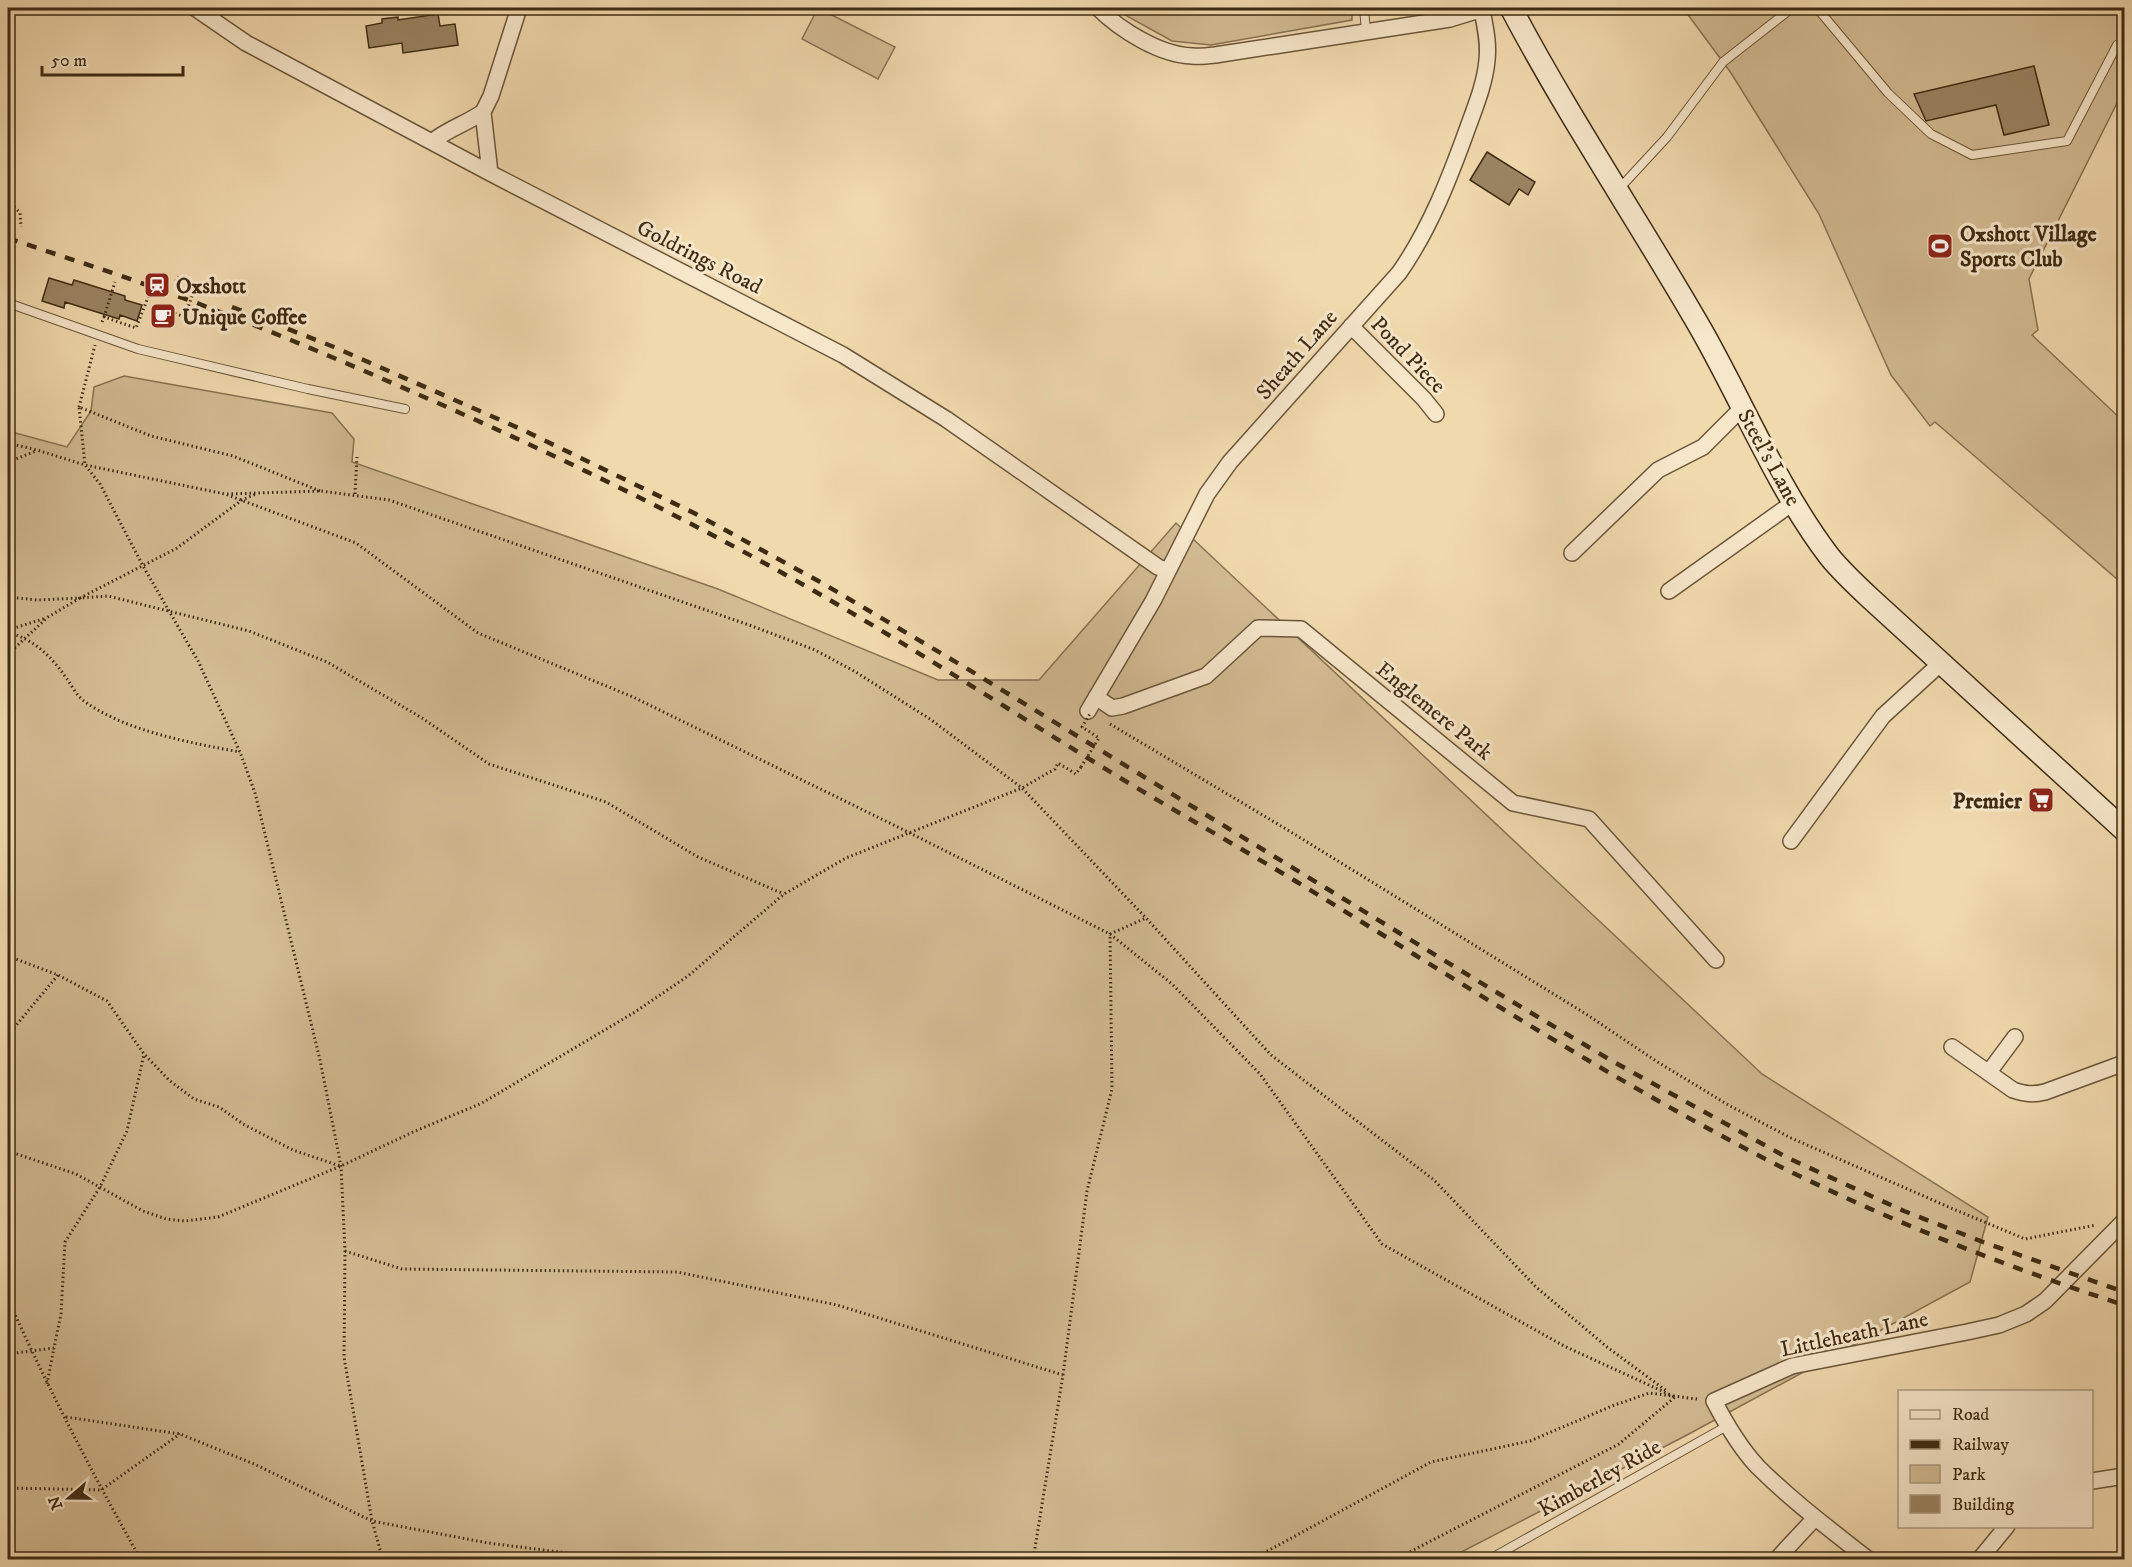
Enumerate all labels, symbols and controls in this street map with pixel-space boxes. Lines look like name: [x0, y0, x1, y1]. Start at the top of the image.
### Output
scale bar: [42, 39, 183, 77]
text: 50 m: [51, 50, 87, 72]
street label: Goldrings Road: [632, 214, 767, 301]
place label: Oxshott Village Sports Club: [1960, 221, 2097, 273]
sports icon: Oxshott Village Sports Club: [1925, 231, 1955, 261]
station icon: Oxshott: [142, 270, 172, 300]
place label: Oxshott: [176, 273, 246, 300]
cafe icon: Unique Coffee: [148, 301, 178, 331]
place label: Unique Coffee: [182, 304, 307, 331]
street label: Sheath Lane: [1251, 304, 1344, 406]
street label: Pond Piece: [1365, 311, 1451, 399]
street label: Steel's Lane: [1731, 405, 1806, 511]
street label: Englemere Park: [1370, 656, 1498, 766]
supermarket icon: Premier: [2026, 785, 2056, 815]
place label: Premier: [1952, 788, 2023, 815]
street label: Littleheath Lane: [1778, 1306, 1931, 1363]
legend: [1898, 1390, 2093, 1528]
text: Road: [1952, 1404, 1989, 1426]
street label: Kimberley Ride: [1534, 1433, 1666, 1523]
text: Railway: [1952, 1434, 2010, 1456]
text: Park: [1952, 1464, 1986, 1486]
north arrow: [39, 1468, 99, 1528]
text: N: [44, 1493, 67, 1512]
text: Building: [1952, 1494, 2014, 1516]

